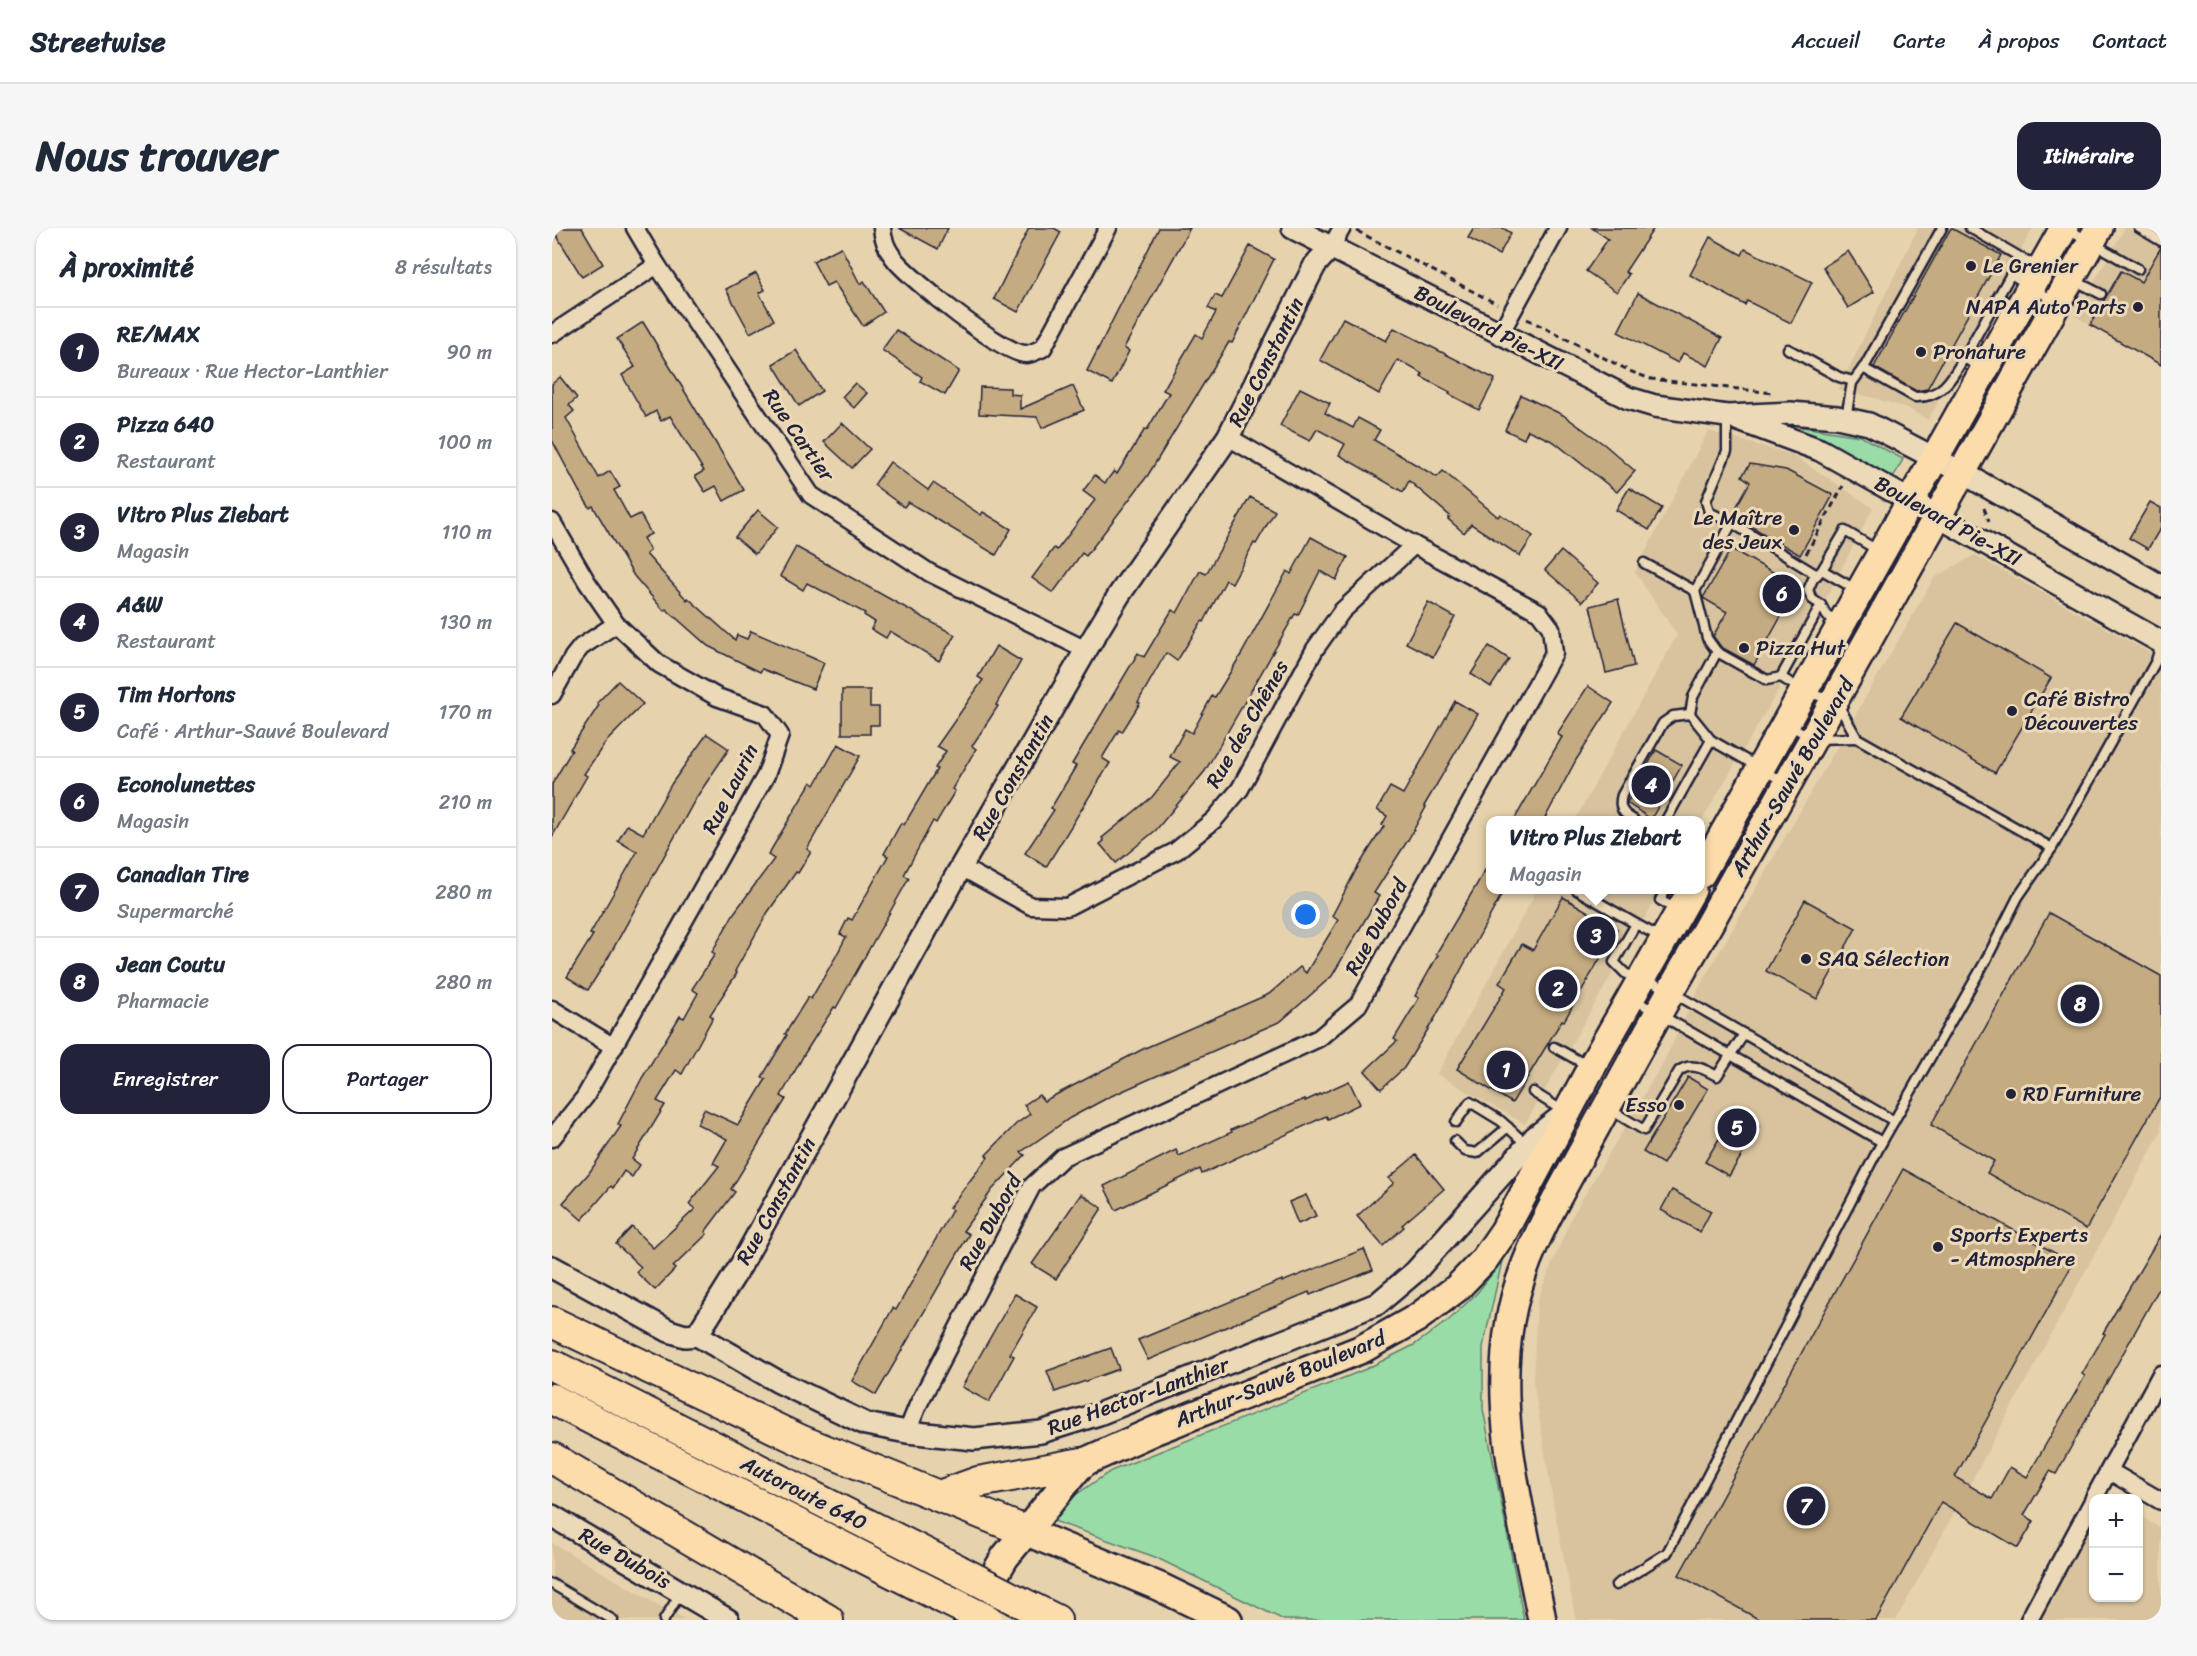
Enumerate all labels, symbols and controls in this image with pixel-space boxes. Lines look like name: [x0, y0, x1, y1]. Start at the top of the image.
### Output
text: Streetwise: [30, 17, 166, 66]
text: Accueil: [1792, 22, 1860, 60]
text: Carte: [1893, 22, 1946, 60]
text: À propos: [1979, 22, 2060, 60]
text: Contact: [2093, 22, 2167, 60]
text: Nous trouver: [36, 119, 276, 193]
button: Itinéraire: [2017, 122, 2161, 190]
text: À proximité: [60, 244, 194, 290]
place label: Le Grenier: [1983, 247, 2079, 285]
text: 8 résultats: [395, 250, 492, 285]
marker: Le Grenier: [1964, 259, 1978, 273]
street label: Boulevard Pie-XII: [1407, 274, 1571, 382]
place label: NAPA Auto Parts: [1966, 288, 2126, 326]
street label: Rue Constantin: [1217, 290, 1315, 434]
marker: NAPA Auto Parts: [2131, 300, 2145, 314]
text: RE/MAX: [117, 315, 200, 354]
place label: Pronature: [1933, 333, 2026, 371]
text: 1: [75, 335, 84, 370]
text: 90 m: [447, 335, 492, 370]
marker: Pronature: [1914, 345, 1928, 359]
text: Bureaux · Rue Hector-Lanthier: [117, 354, 387, 389]
street label: Rue Cartier: [753, 380, 846, 491]
text: Pizza 640: [117, 405, 214, 444]
text: 2: [74, 425, 85, 460]
text: 100 m: [438, 425, 492, 460]
text: Restaurant: [117, 444, 216, 479]
street label: Boulevard Pie-XII: [1867, 465, 2029, 578]
text: Vitro Plus Ziebart: [117, 495, 289, 534]
place label: Le Maître des Jeux: [1693, 499, 1782, 561]
text: 3: [74, 515, 85, 550]
text: 110 m: [442, 515, 492, 550]
marker: Le Maître des Jeux: [1787, 523, 1801, 537]
text: Magasin: [117, 534, 189, 569]
pin: 6: [1762, 572, 1802, 616]
text: A&W: [117, 585, 162, 624]
text: 4: [73, 605, 86, 640]
text: 130 m: [439, 605, 492, 640]
text: Restaurant: [117, 624, 216, 659]
place label: Pizza Hut: [1756, 629, 1847, 667]
marker: Pizza Hut: [1737, 641, 1751, 655]
street label: Rue des Chênes: [1195, 652, 1299, 796]
street label: Arthur-Sauvé Boulevard: [1719, 669, 1866, 885]
text: Tim Hortons: [117, 675, 235, 714]
place label: Café Bistro Découvertes: [2024, 680, 2138, 742]
text: 5: [73, 695, 86, 730]
text: 170 m: [439, 695, 492, 730]
marker: Café Bistro Découvertes: [2005, 704, 2019, 718]
street label: Rue Constantin: [961, 706, 1065, 848]
text: Café · Arthur-Sauvé Boulevard: [117, 714, 388, 749]
street label: Rue Laurin: [691, 737, 769, 841]
pin: 4: [1632, 762, 1670, 808]
text: Econolunettes: [117, 765, 255, 804]
text: 6: [74, 785, 85, 820]
text: 210 m: [439, 785, 492, 820]
text: Magasin: [117, 804, 189, 839]
popup: [1486, 816, 1705, 894]
text: Vitro Plus Ziebart: [1510, 818, 1681, 857]
text: Canadian Tire: [117, 855, 249, 894]
text: Magasin: [1510, 857, 1582, 892]
street label: Rue Dubord: [1334, 870, 1419, 983]
text: 7: [74, 875, 85, 910]
text: 280 m: [435, 875, 492, 910]
text: Supermarché: [117, 894, 234, 929]
your location: [1291, 900, 1320, 929]
pin: 3: [1576, 914, 1616, 958]
place label: SAQ Sélection: [1818, 940, 1949, 978]
text: Jean Coutu: [117, 945, 225, 984]
marker: SAQ Sélection: [1799, 952, 1813, 966]
text: 8: [73, 965, 86, 1000]
text: 280 m: [435, 965, 492, 1000]
pin: 2: [1538, 966, 1578, 1011]
pin: 8: [2060, 982, 2099, 1026]
text: Pharmacie: [117, 984, 209, 1019]
button: Enregistrer: [60, 1044, 270, 1114]
button: Partager: [282, 1044, 492, 1114]
pin: 1: [1486, 1048, 1526, 1092]
place label: RD Furniture: [2023, 1075, 2142, 1113]
place label: Esso: [1625, 1086, 1667, 1124]
marker: RD Furniture: [2004, 1087, 2018, 1101]
marker: Esso: [1672, 1098, 1686, 1112]
pin: 5: [1718, 1106, 1756, 1150]
street label: Rue Constantin: [725, 1130, 827, 1272]
street label: Rue Dubord: [948, 1165, 1033, 1278]
place label: Sports Experts - Atmosphere: [1950, 1216, 2088, 1278]
marker: Sports Experts - Atmosphere: [1931, 1240, 1945, 1254]
street label: Arthur-Sauvé Boulevard: [1168, 1319, 1393, 1439]
street label: Rue Hector-Lanthier: [1042, 1345, 1235, 1446]
street label: Autoroute 640: [733, 1444, 874, 1541]
pin: 7: [1786, 1484, 1826, 1528]
map controls: [2089, 1494, 2143, 1602]
button: +: [2089, 1494, 2143, 1548]
street label: Rue Dubois: [571, 1516, 679, 1600]
button: −: [2089, 1548, 2143, 1602]

